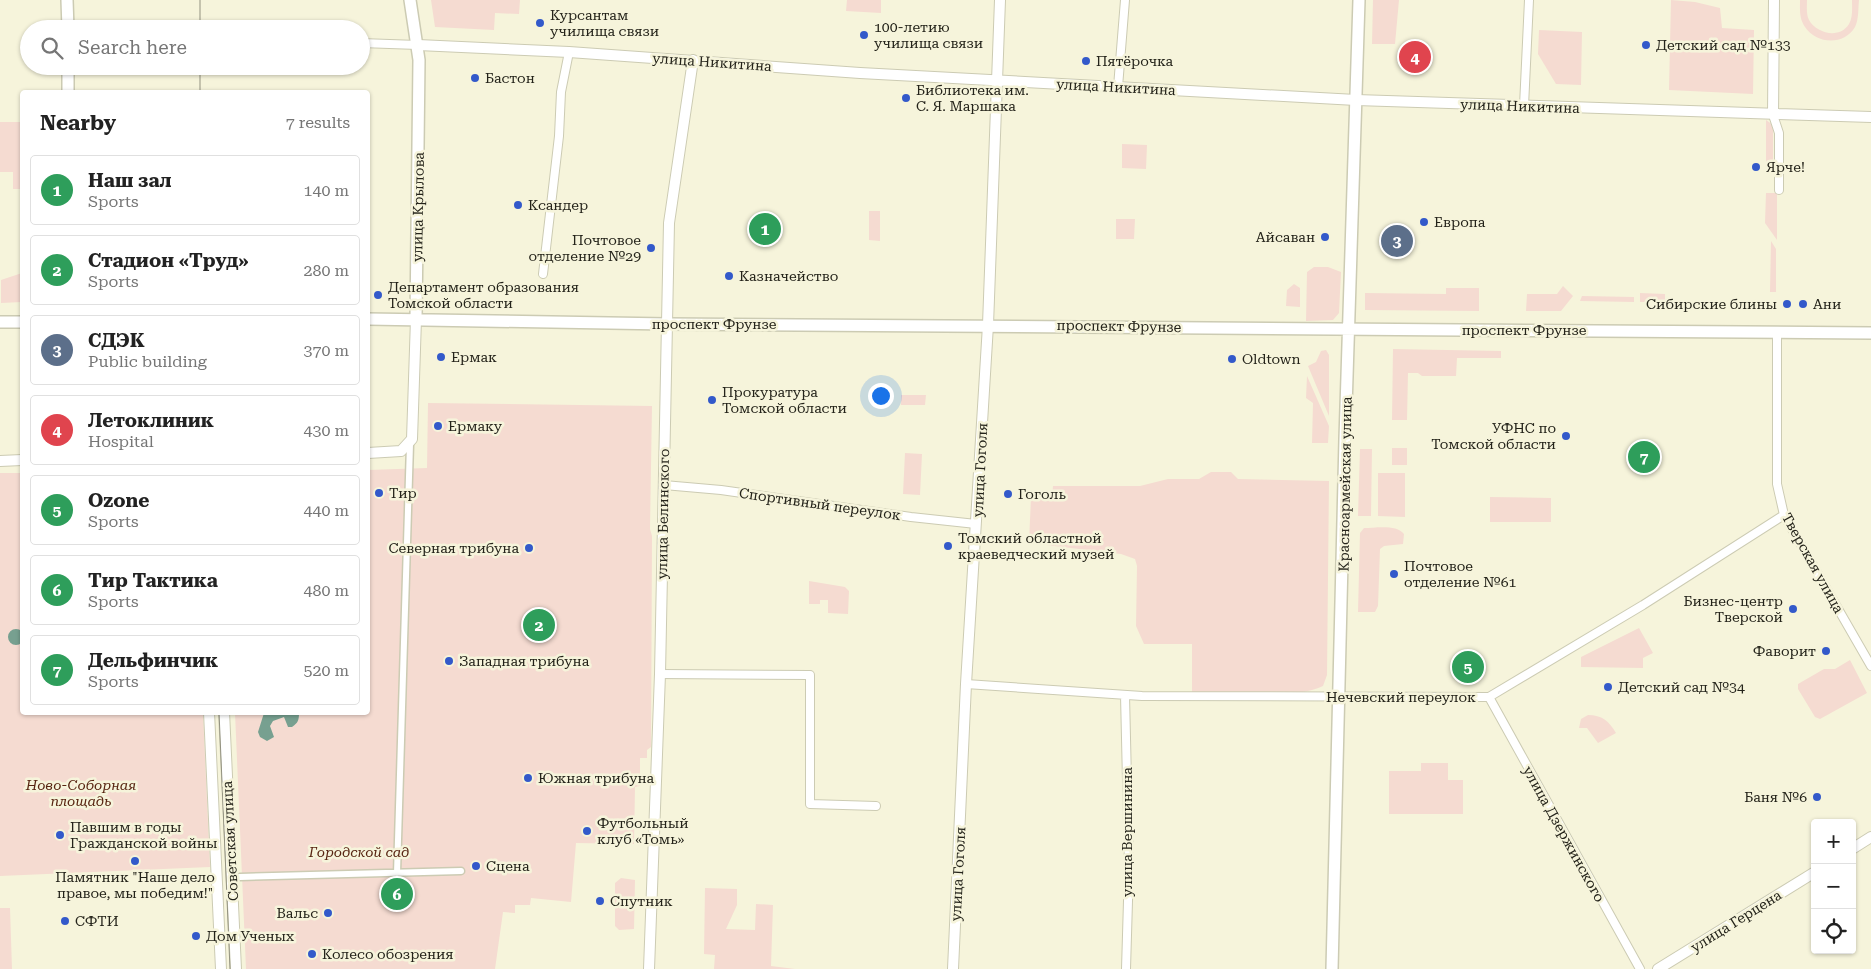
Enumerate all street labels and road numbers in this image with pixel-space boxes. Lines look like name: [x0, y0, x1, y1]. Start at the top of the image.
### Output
street label: улица Никитина: [652, 50, 773, 74]
street label: улица Никитина: [1056, 76, 1177, 98]
street label: улица Никитина: [1460, 96, 1580, 116]
street label: улица Крылова: [409, 151, 427, 262]
street label: проспект Фрунзе: [652, 316, 777, 332]
street label: проспект Фрунзе: [1057, 317, 1182, 335]
street label: проспект Фрунзе: [1462, 322, 1587, 338]
street label: Красноармейская улица: [1335, 396, 1355, 572]
street label: улица Гоголя: [970, 422, 990, 518]
street label: улица Белинского: [654, 448, 672, 580]
street label: Спортивный переулок: [738, 485, 902, 523]
street label: Тверская улица: [1779, 510, 1847, 616]
street label: Нечевский переулок: [1326, 689, 1476, 705]
street label: улица Дзержинского: [1520, 763, 1608, 905]
street label: улица Вершинина: [1119, 767, 1135, 897]
street label: Советская улица: [219, 780, 241, 901]
street label: улица Гоголя: [948, 826, 968, 922]
street label: улица Герцена: [1688, 886, 1785, 955]

